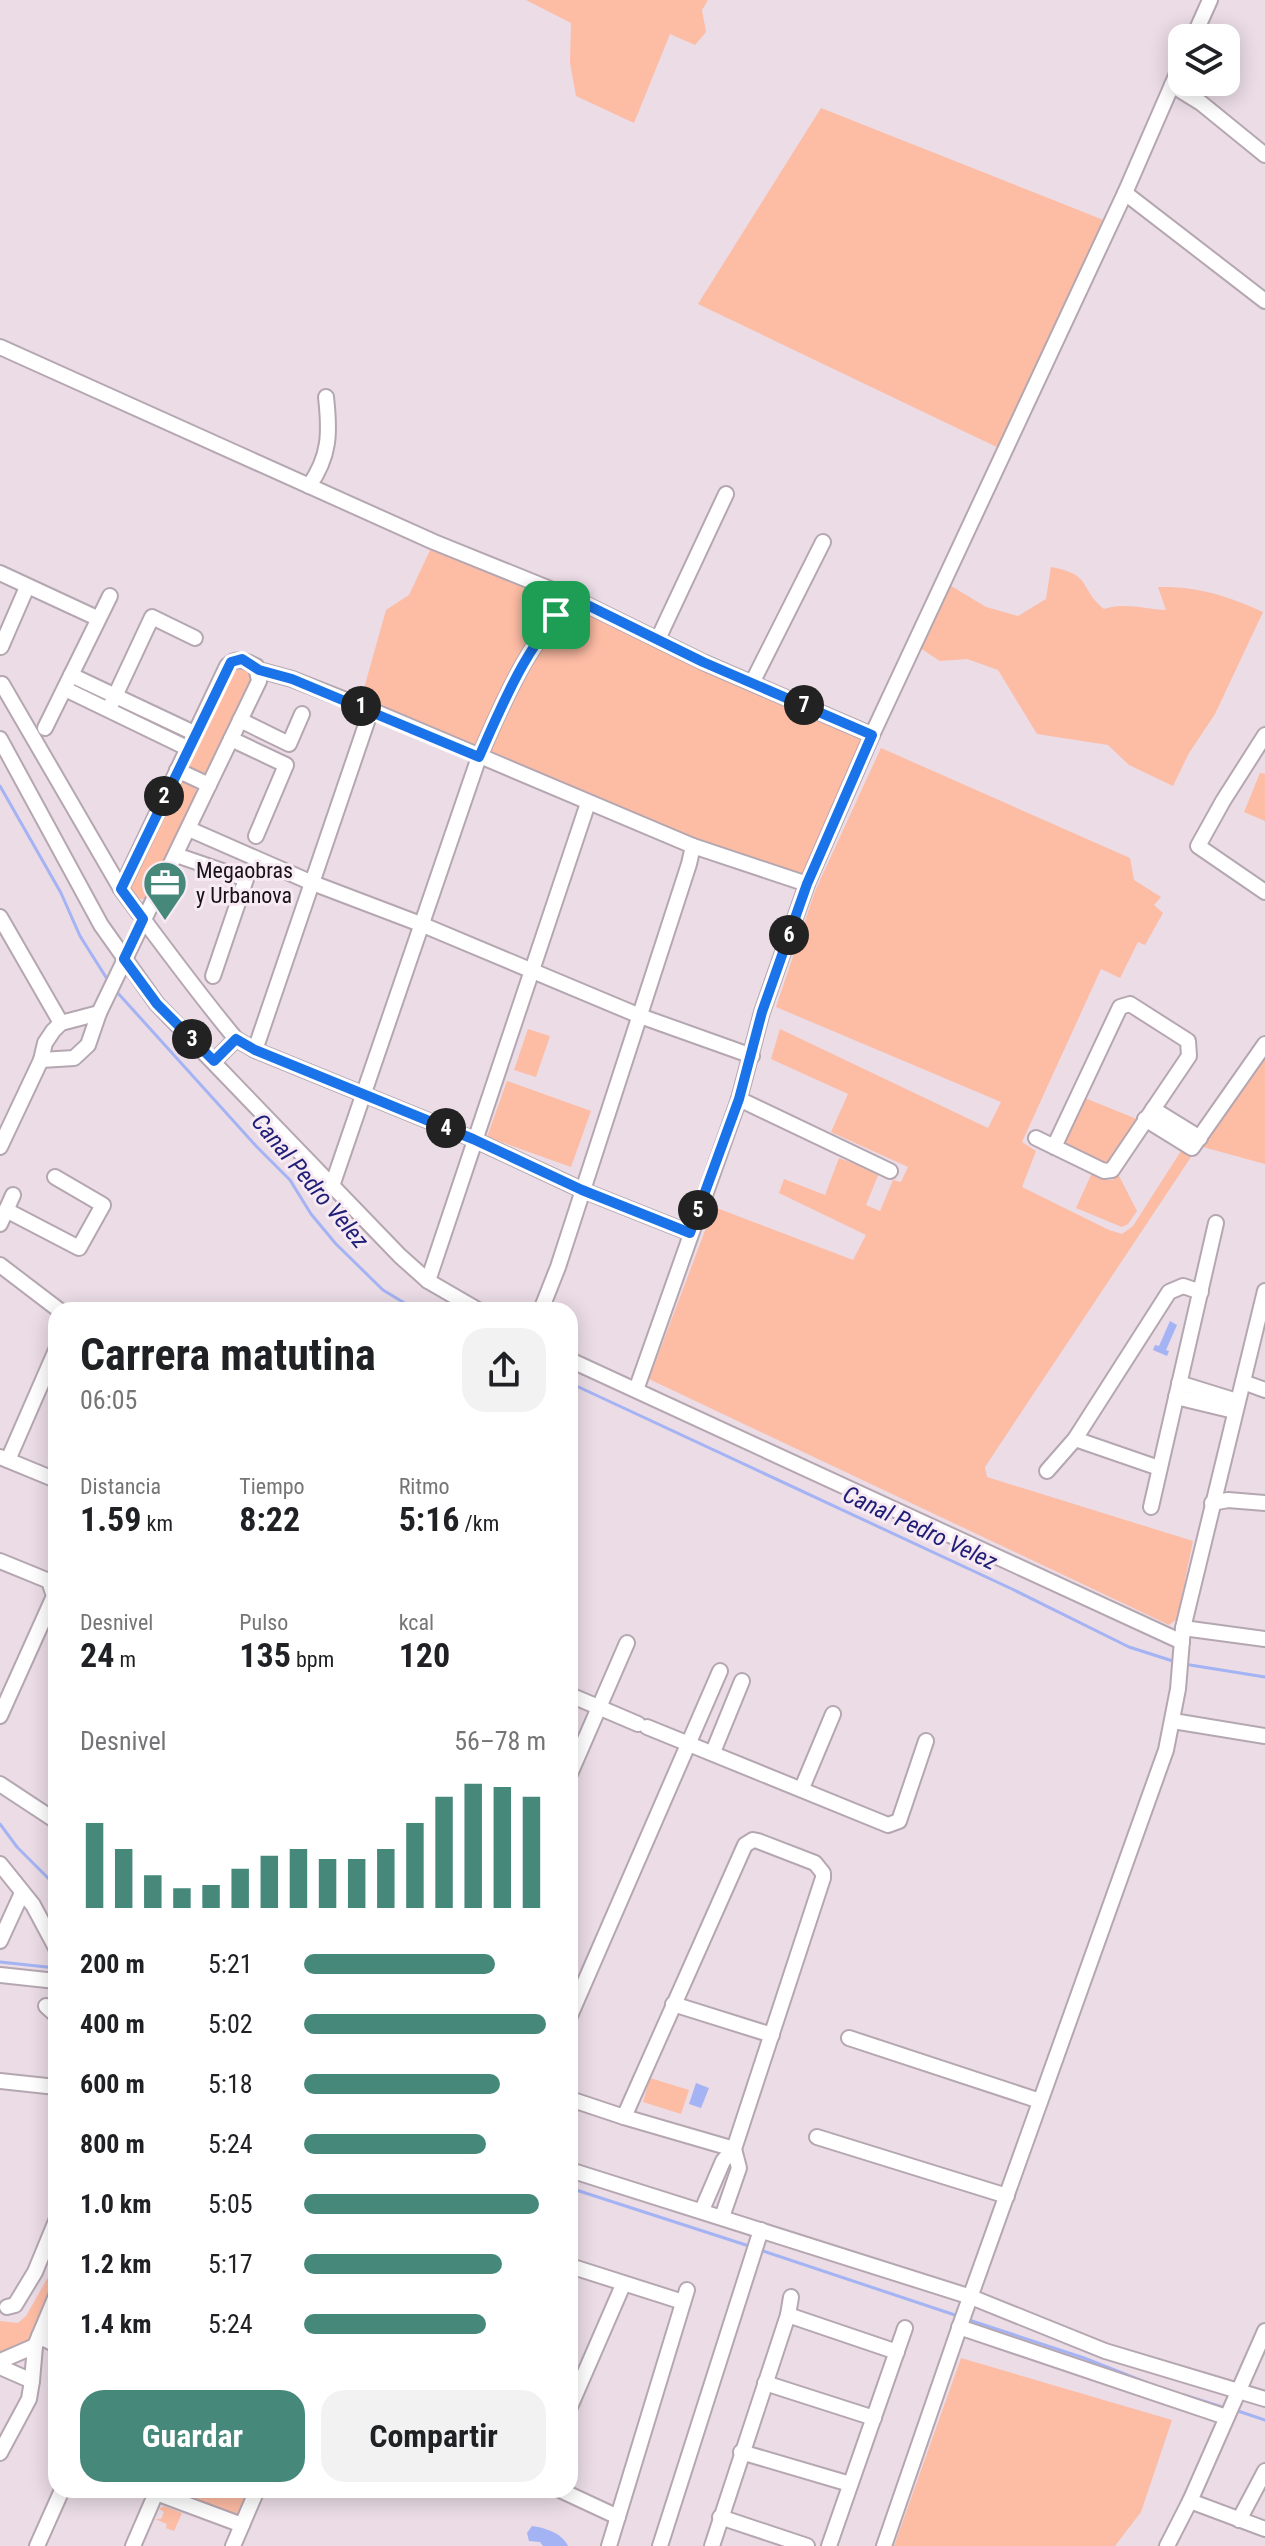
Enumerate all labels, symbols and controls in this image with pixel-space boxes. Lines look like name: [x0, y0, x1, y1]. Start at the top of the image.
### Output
map controls: [1168, 24, 1240, 96]
button: layers: [1168, 24, 1240, 96]
pin: [522, 581, 590, 649]
icon: arrive: [534, 593, 578, 637]
pin: 7: [784, 685, 824, 725]
pin: 1: [341, 686, 381, 726]
text: 7: [798, 692, 810, 717]
text: 1: [355, 693, 367, 718]
pin: 2: [144, 776, 184, 816]
text: 2: [158, 783, 170, 808]
place label: Megaobras y Urbanova: [196, 858, 293, 908]
office icon: Megaobras y Urbanova: [141, 859, 189, 922]
pin: 6: [769, 915, 809, 955]
text: 6: [783, 922, 795, 947]
pin: 3: [172, 1019, 212, 1059]
text: 3: [186, 1026, 198, 1051]
water label: Canal Pedro Velez: [246, 1108, 375, 1254]
pin: 4: [426, 1108, 466, 1148]
text: 4: [440, 1115, 452, 1140]
pin: 5: [678, 1190, 718, 1230]
text: 5: [692, 1197, 704, 1222]
button: share: [462, 1328, 546, 1412]
text: Carrera matutina: [80, 1329, 376, 1381]
text: 06:05: [80, 1385, 137, 1415]
text: Distancia: [80, 1474, 161, 1499]
text: Tiempo: [239, 1474, 305, 1499]
text: Ritmo: [399, 1474, 450, 1499]
water label: Canal Pedro Velez: [839, 1480, 1002, 1576]
text: 1.59: [80, 1499, 141, 1539]
text: 8:22: [239, 1499, 300, 1539]
text: 5:16: [399, 1499, 460, 1539]
text: km: [141, 1511, 173, 1536]
text: /km: [460, 1511, 499, 1536]
text: Desnivel: [80, 1610, 153, 1635]
text: Pulso: [239, 1610, 288, 1635]
text: kcal: [399, 1610, 434, 1635]
text: 24: [80, 1635, 114, 1675]
text: 135: [239, 1635, 291, 1675]
text: 120: [399, 1635, 450, 1675]
text: m: [114, 1647, 136, 1672]
text: bpm: [291, 1647, 334, 1672]
text: Desnivel: [80, 1726, 167, 1756]
text: 56–78 m: [454, 1726, 546, 1756]
text: 200 m: [80, 1949, 145, 1979]
text: 5:21: [208, 1949, 253, 1979]
text: 400 m: [80, 2009, 145, 2039]
text: 5:02: [208, 2009, 253, 2039]
text: 600 m: [80, 2069, 145, 2099]
text: 5:18: [208, 2069, 253, 2099]
text: 800 m: [80, 2129, 145, 2159]
text: 5:24: [208, 2129, 253, 2159]
text: 1.0 km: [80, 2189, 152, 2219]
text: 5:05: [208, 2189, 253, 2219]
text: 1.2 km: [80, 2249, 152, 2279]
text: 5:17: [208, 2249, 253, 2279]
text: 1.4 km: [80, 2309, 152, 2339]
text: 5:24: [208, 2309, 253, 2339]
button: Guardar: [80, 2390, 305, 2482]
button: Compartir: [321, 2390, 546, 2482]

